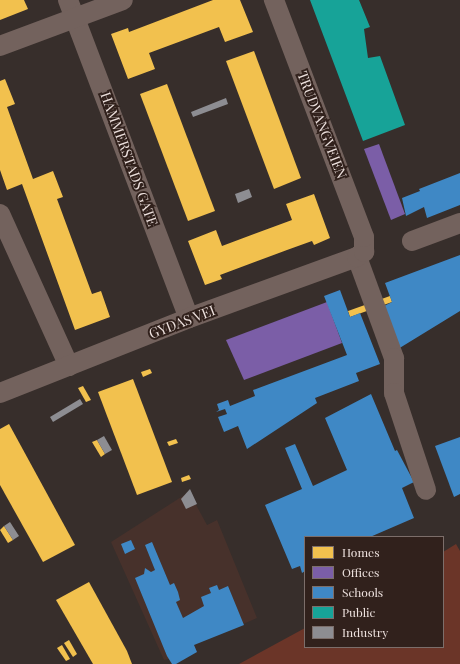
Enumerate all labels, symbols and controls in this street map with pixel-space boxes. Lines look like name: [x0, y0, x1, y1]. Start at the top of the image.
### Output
street label: TRUDVANGVEIEN: [294, 69, 350, 181]
street label: HAMMERSTADS GATE: [97, 90, 161, 228]
street label: GYDAS VEI: [146, 302, 218, 342]
legend: [304, 536, 444, 648]
text: Homes: [342, 544, 380, 560]
text: Offices: [342, 564, 379, 580]
text: Schools: [342, 584, 383, 600]
text: Public: [342, 604, 375, 620]
text: Industry: [342, 624, 388, 640]

